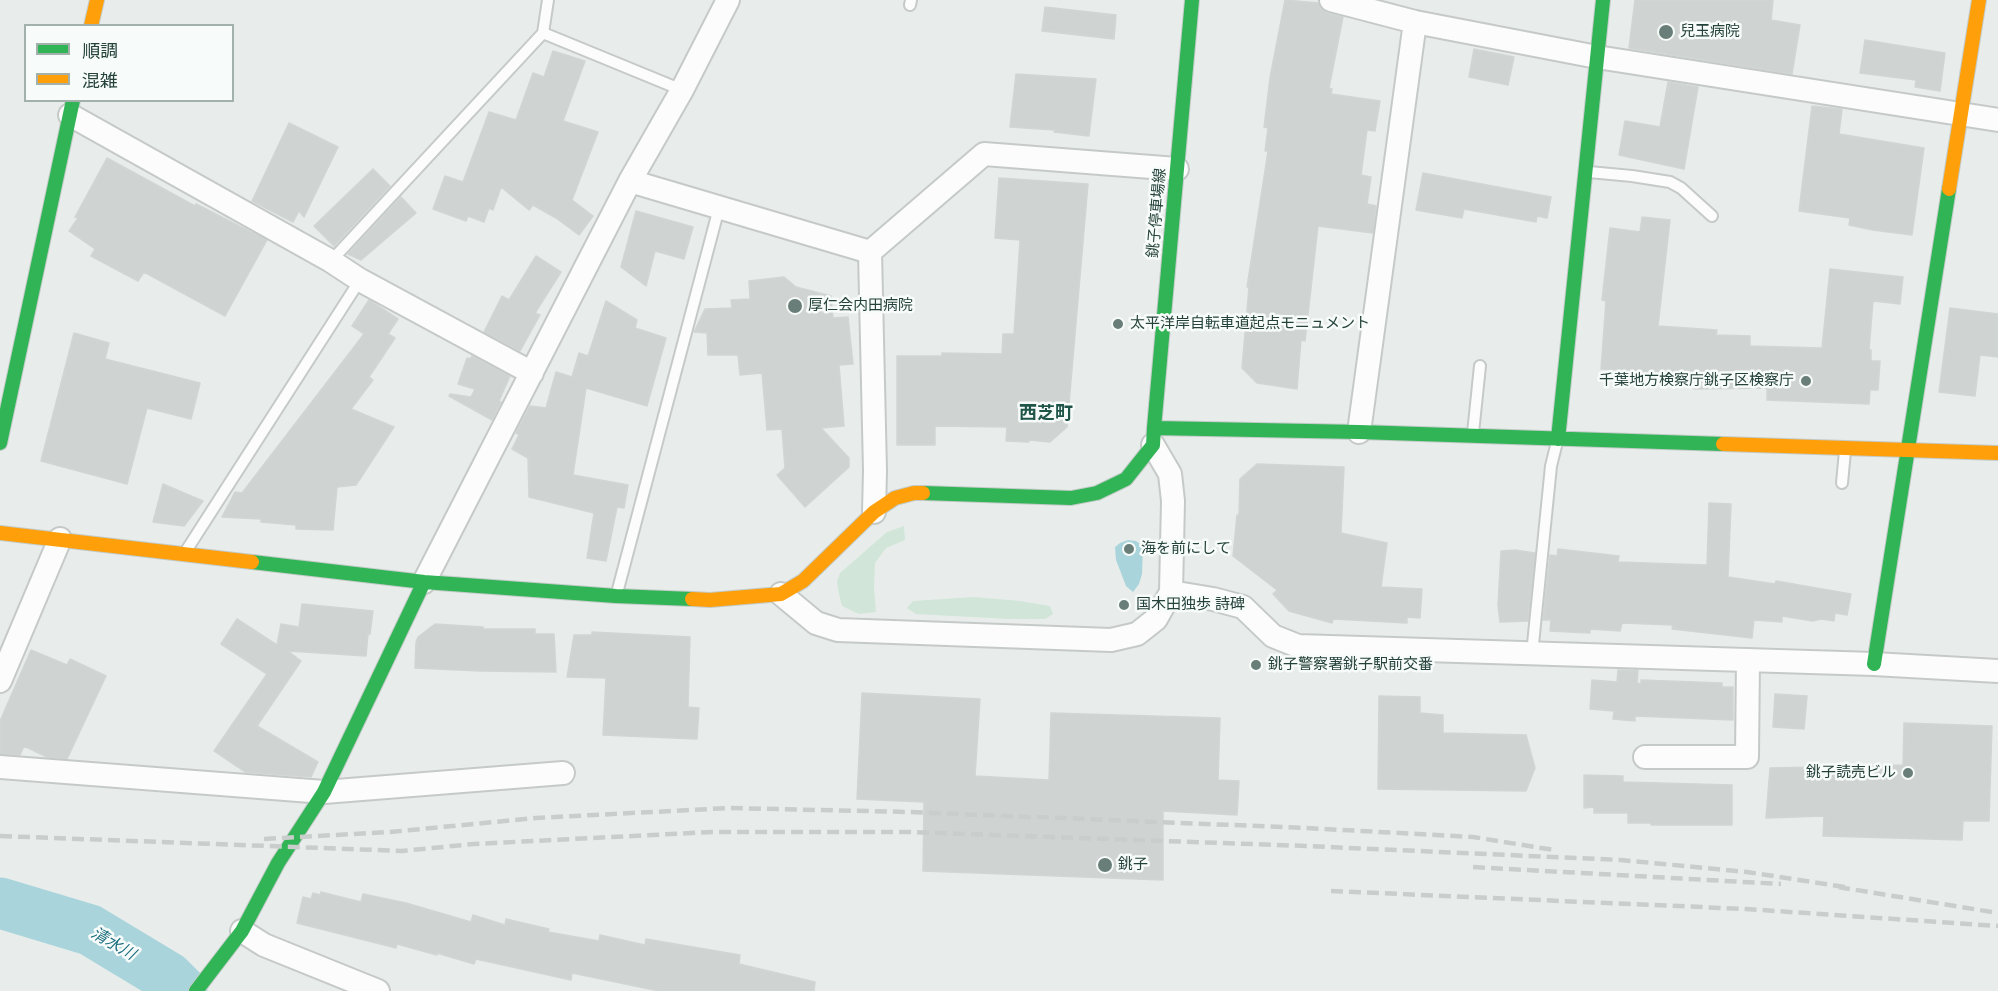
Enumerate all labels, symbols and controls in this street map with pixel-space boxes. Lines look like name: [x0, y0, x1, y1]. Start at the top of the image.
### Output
marker: 兒玉病院: [1657, 23, 1675, 41]
place label: 兒玉病院: [1680, 23, 1740, 41]
legend: [24, 24, 234, 102]
text: 順調: [82, 38, 118, 62]
text: 混雑: [82, 68, 118, 92]
street label: 銚子停車場線: [1144, 167, 1170, 259]
marker: 厚仁会内田病院: [786, 297, 804, 315]
place label: 厚仁会内田病院: [808, 297, 913, 315]
place label: 太平洋岸自転車道起点モニュメント: [1130, 315, 1370, 333]
marker: 太平洋岸自転車道起点モニュメント: [1111, 317, 1125, 331]
place label: 千葉地方検察庁銚子区検察庁: [1599, 372, 1794, 390]
marker: 千葉地方検察庁銚子区検察庁: [1799, 374, 1813, 388]
district label: 西芝町: [1019, 403, 1073, 425]
place label: 海を前にして: [1141, 540, 1231, 558]
marker: 海を前にして: [1122, 542, 1136, 556]
place label: 国木田独歩 詩碑: [1136, 596, 1245, 614]
marker: 国木田独歩 詩碑: [1117, 598, 1131, 612]
place label: 銚子警察署銚子駅前交番: [1268, 656, 1433, 674]
marker: 銚子警察署銚子駅前交番: [1249, 658, 1263, 672]
place label: 銚子読売ビル: [1806, 764, 1896, 782]
marker: 銚子読売ビル: [1901, 766, 1915, 780]
marker: 銚子: [1096, 856, 1114, 874]
place label: 銚子: [1118, 856, 1148, 874]
water label: 清水川: [87, 924, 139, 964]

